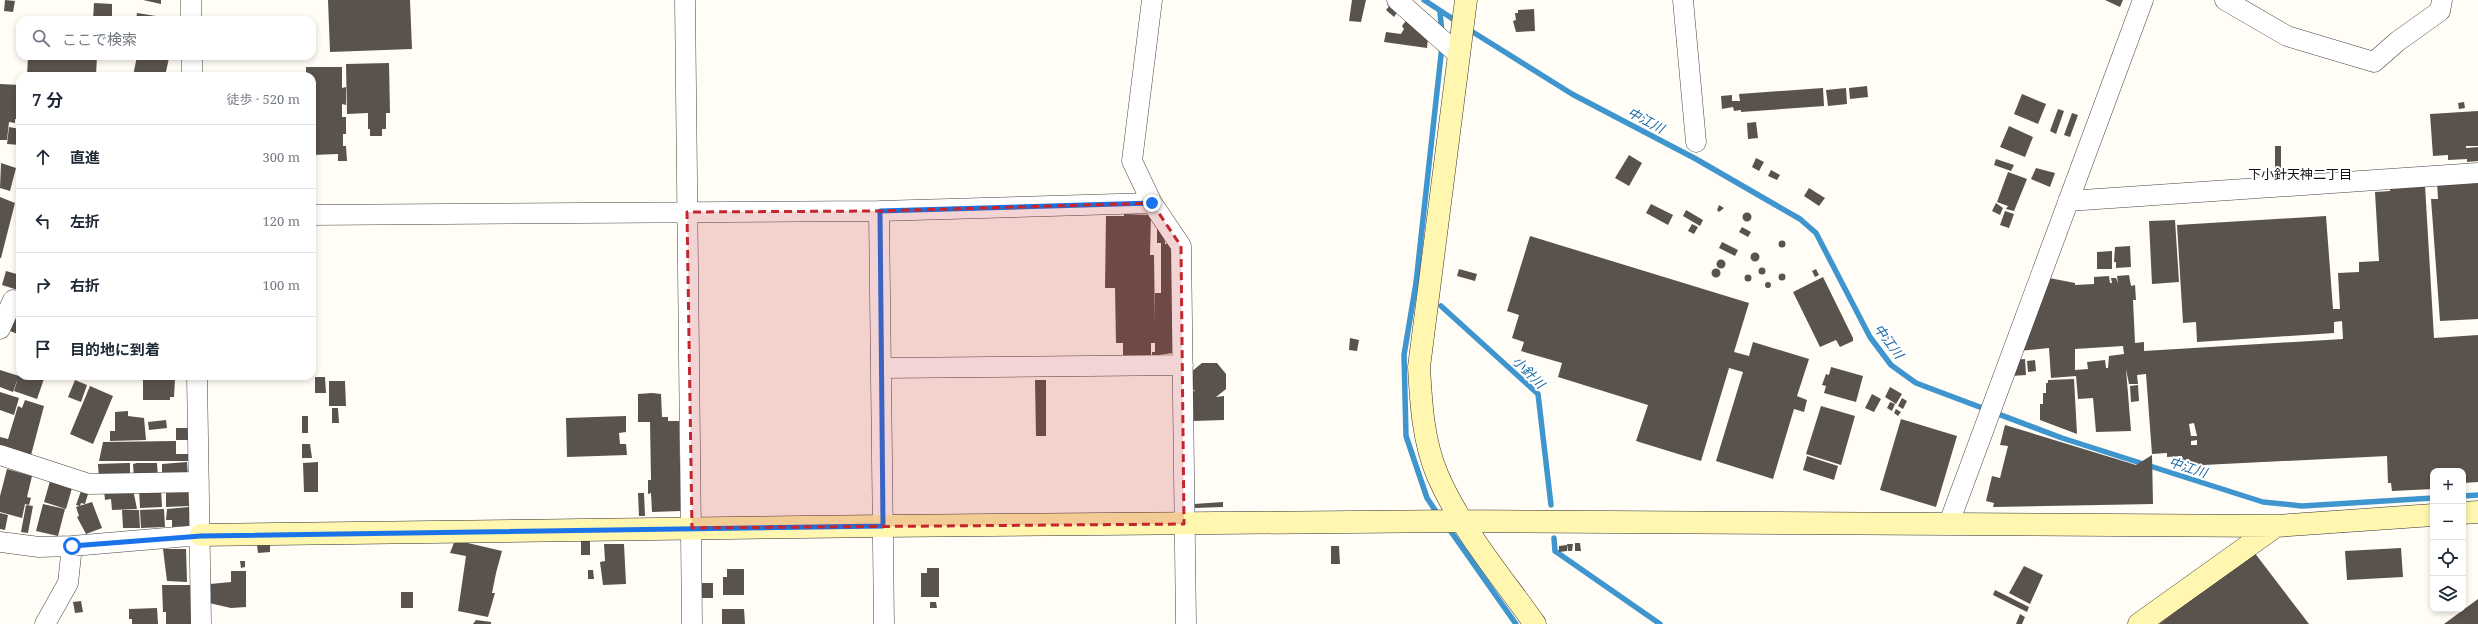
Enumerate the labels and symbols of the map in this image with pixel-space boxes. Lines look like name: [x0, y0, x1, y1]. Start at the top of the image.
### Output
water label: 中江川: [1625, 103, 1669, 138]
district label: 下小針天神二丁目: [2248, 165, 2352, 183]
route end: [1143, 194, 1161, 212]
water label: 中江川: [1870, 320, 1909, 364]
water label: 小針川: [1509, 352, 1551, 394]
water label: 中江川: [2167, 452, 2211, 482]
route start: [63, 537, 81, 555]

